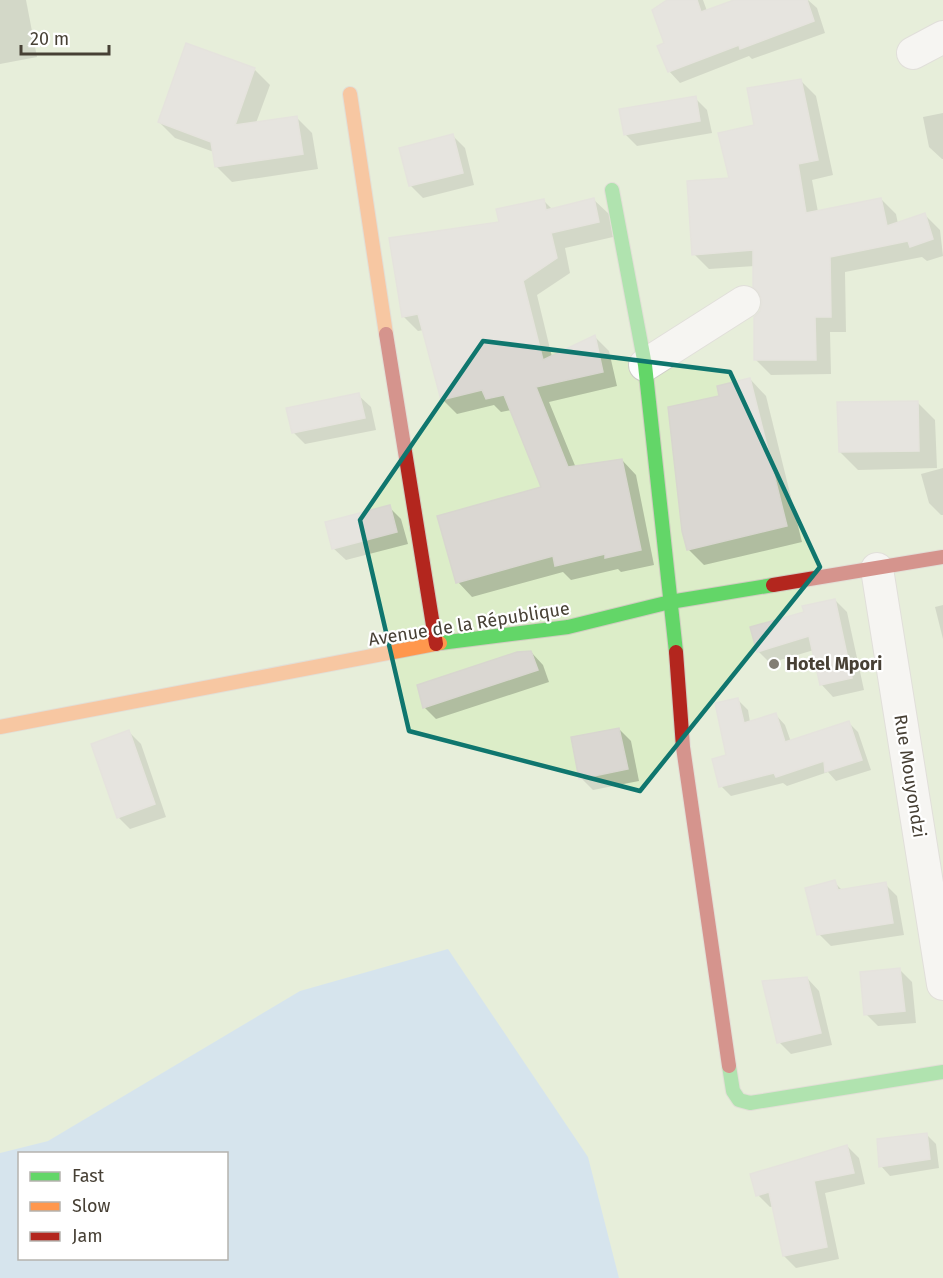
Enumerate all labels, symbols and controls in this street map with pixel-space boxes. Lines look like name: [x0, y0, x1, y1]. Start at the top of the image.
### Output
scale bar: [21, 18, 110, 56]
text: 20 m: [30, 28, 69, 50]
street label: Avenue de la République: [367, 597, 571, 651]
place label: Hotel Mpori: [786, 653, 882, 675]
marker: Hotel Mpori: [767, 657, 781, 671]
street label: Rue Mouyondzi: [889, 713, 931, 839]
legend: [18, 1152, 228, 1260]
text: Fast: [72, 1165, 105, 1187]
text: Slow: [72, 1195, 111, 1217]
text: Jam: [72, 1225, 103, 1247]

